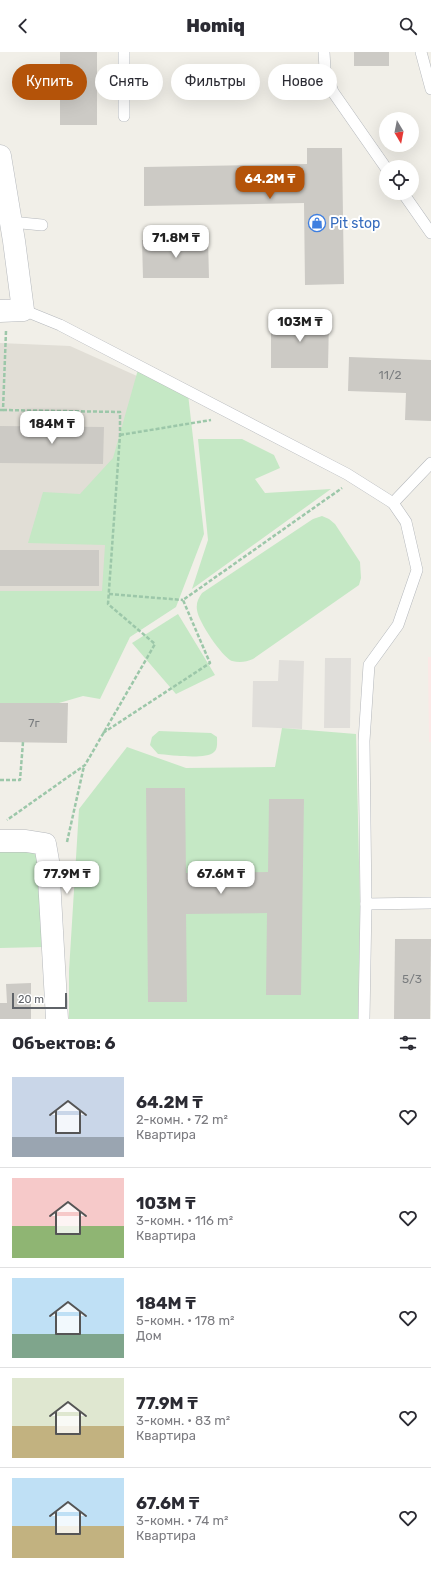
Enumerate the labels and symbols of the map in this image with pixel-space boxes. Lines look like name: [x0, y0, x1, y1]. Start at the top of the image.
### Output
north arrow: [379, 112, 419, 152]
pin: 64.2M ₸: [233, 166, 307, 200]
shop icon: Pit stop: [307, 213, 327, 233]
place label: Pit stop: [330, 215, 380, 232]
pin: 71.8M ₸: [139, 225, 213, 259]
pin: 103M ₸: [267, 309, 333, 343]
house number: 11/2: [379, 368, 401, 382]
pin: 184M ₸: [19, 411, 85, 445]
house number: 7г: [28, 716, 40, 730]
pin: 77.9M ₸: [30, 861, 104, 895]
pin: 67.6M ₸: [184, 861, 258, 895]
house number: 5/3: [402, 972, 422, 986]
scale bar: [12, 991, 67, 1010]

